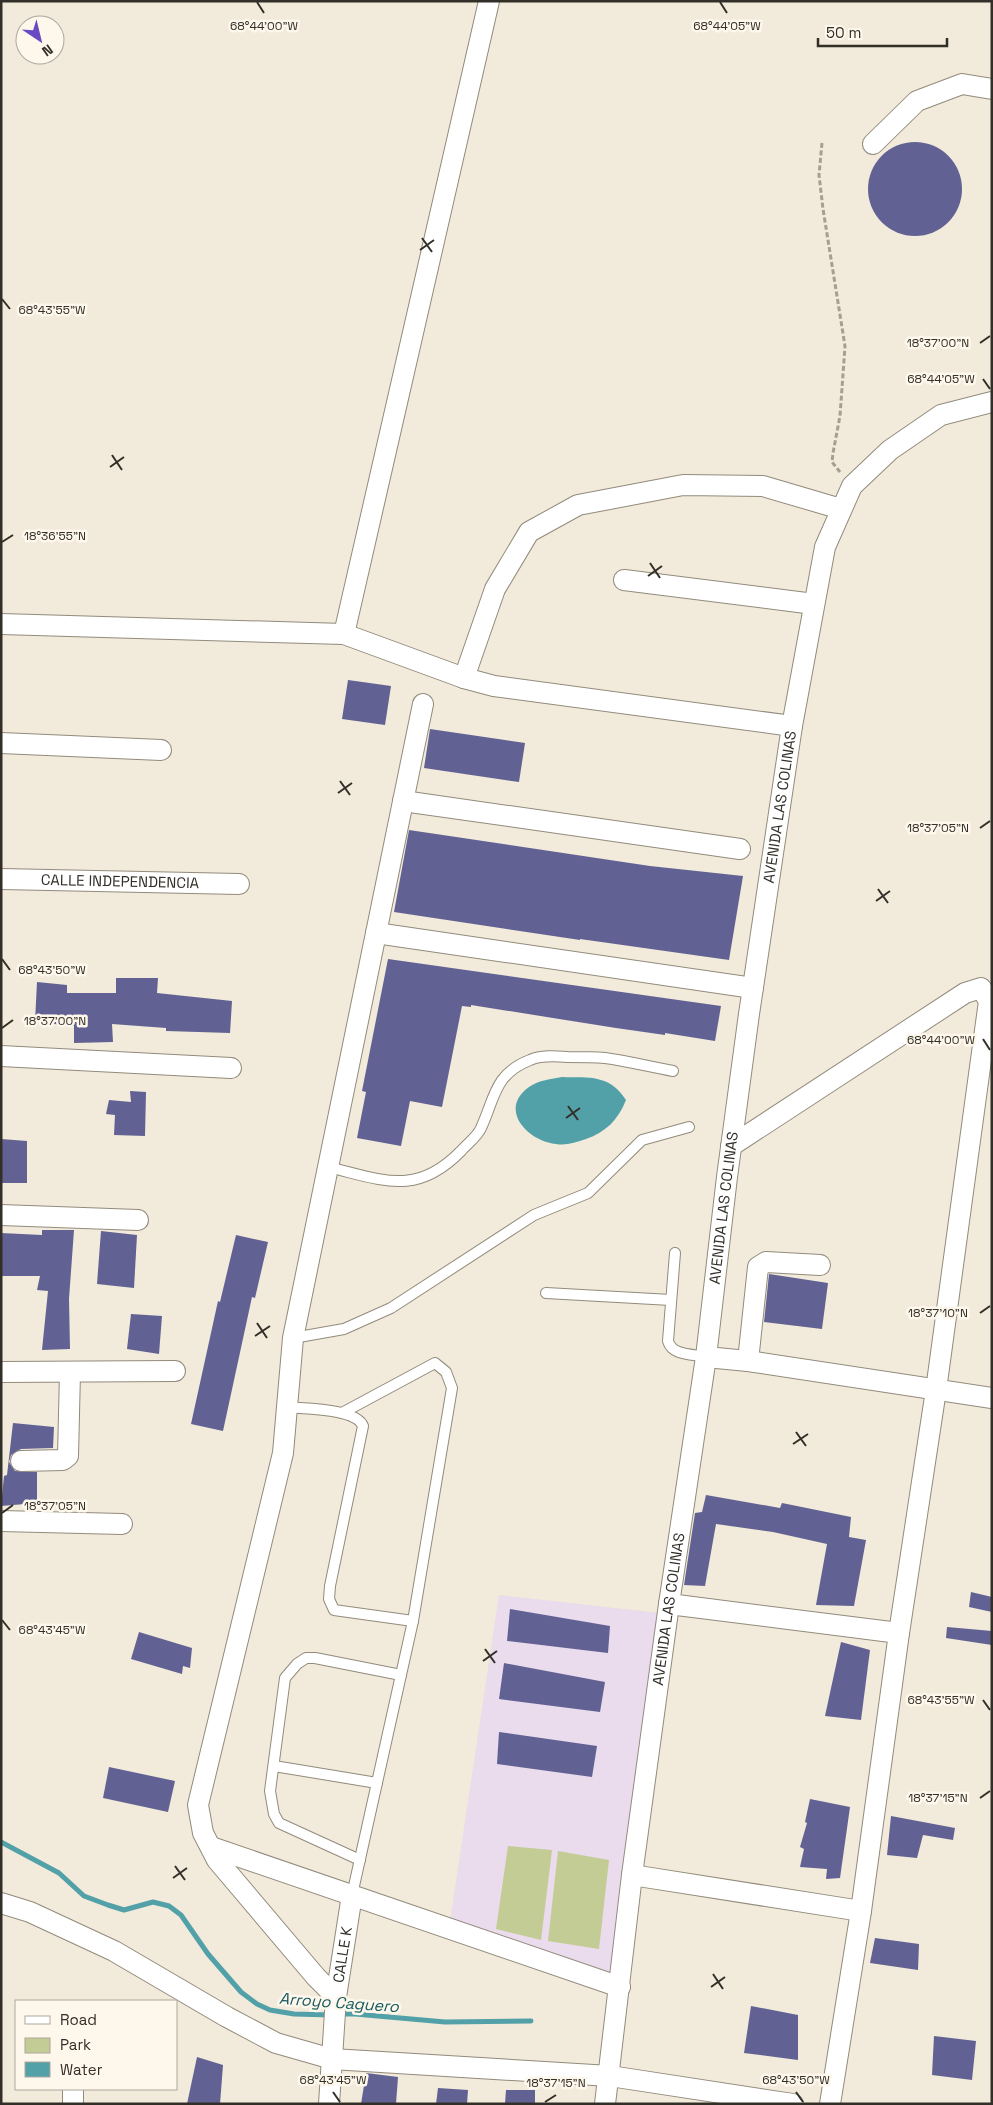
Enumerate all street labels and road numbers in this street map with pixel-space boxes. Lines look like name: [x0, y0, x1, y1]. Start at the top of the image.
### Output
street label: AVENIDA LAS COLINAS: [759, 729, 800, 884]
street label: CALLE INDEPENDENCIA: [41, 870, 200, 892]
street label: AVENIDA LAS COLINAS: [705, 1130, 742, 1285]
street label: AVENIDA LAS COLINAS: [648, 1531, 689, 1686]
street label: CALLE K: [328, 1925, 356, 1984]

